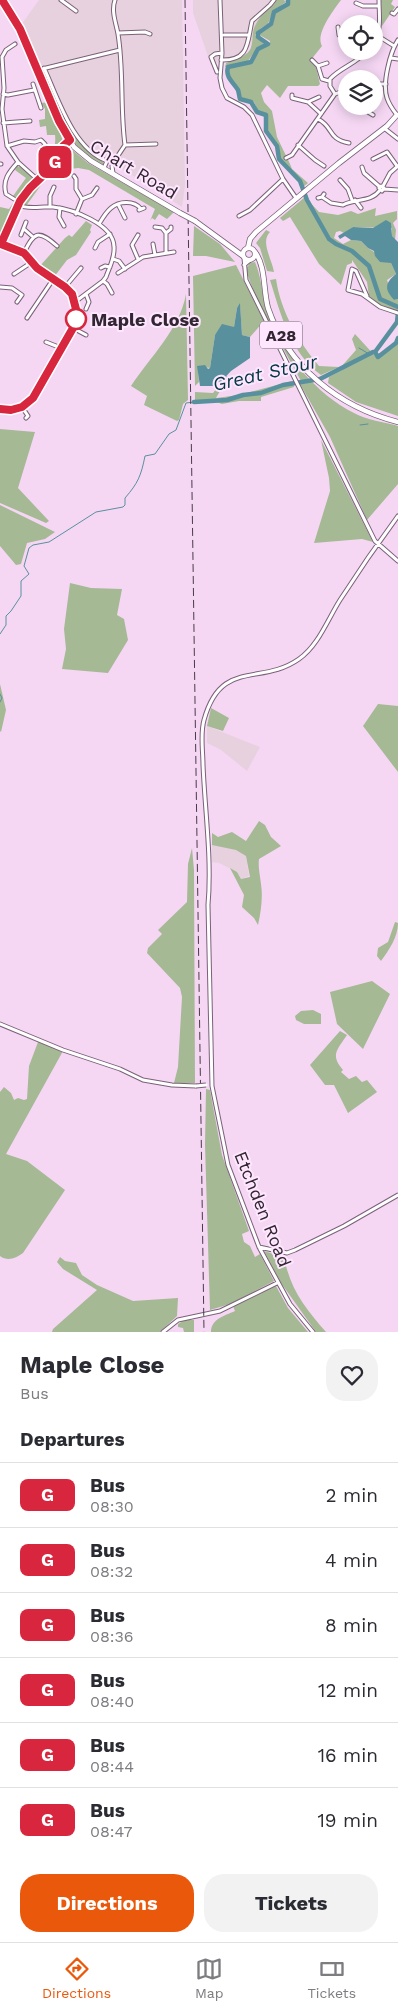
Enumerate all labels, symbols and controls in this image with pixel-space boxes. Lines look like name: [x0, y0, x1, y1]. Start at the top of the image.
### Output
map controls: [338, 15, 383, 115]
button: locate: [338, 15, 383, 60]
button: layers: [338, 70, 383, 115]
street label: Chart Road: [87, 135, 181, 203]
line badge: G: [39, 146, 71, 178]
text: G: [48, 151, 62, 172]
marker: Maple Close: [65, 308, 87, 330]
place label: Maple Close: [91, 309, 199, 330]
road number: A28: [260, 322, 302, 348]
water label: Great Stour: [210, 350, 320, 396]
street label: Etchden Road: [230, 1148, 296, 1270]
button: heart: [326, 1349, 378, 1401]
text: Maple Close: [20, 1351, 165, 1379]
text: Bus: [20, 1384, 49, 1403]
text: Departures: [20, 1428, 125, 1451]
text: Bus: [90, 1474, 125, 1497]
text: G: [41, 1484, 54, 1505]
text: 2 min: [326, 1484, 378, 1507]
text: 08:30: [90, 1497, 134, 1516]
text: Bus: [90, 1539, 125, 1562]
text: G: [41, 1549, 54, 1570]
text: 4 min: [325, 1549, 378, 1572]
text: 08:32: [90, 1562, 133, 1581]
text: Bus: [90, 1604, 125, 1627]
text: G: [41, 1614, 54, 1635]
text: 8 min: [325, 1614, 378, 1637]
text: 08:36: [90, 1627, 134, 1646]
text: Bus: [90, 1669, 125, 1692]
text: G: [41, 1679, 54, 1700]
text: 12 min: [318, 1679, 378, 1702]
text: 08:40: [90, 1692, 134, 1711]
text: Bus: [90, 1734, 125, 1757]
text: G: [41, 1744, 54, 1765]
text: 16 min: [318, 1744, 378, 1767]
text: 08:44: [90, 1757, 134, 1776]
text: Bus: [90, 1799, 125, 1822]
text: G: [41, 1809, 54, 1830]
text: 19 min: [317, 1809, 378, 1832]
text: 08:47: [90, 1822, 133, 1841]
button: Directions: [20, 1874, 194, 1932]
button: Tickets: [204, 1874, 378, 1932]
tab: Directions: [42, 1955, 111, 2001]
tab: Map: [195, 1955, 224, 2001]
tab: Tickets: [307, 1955, 356, 2001]

